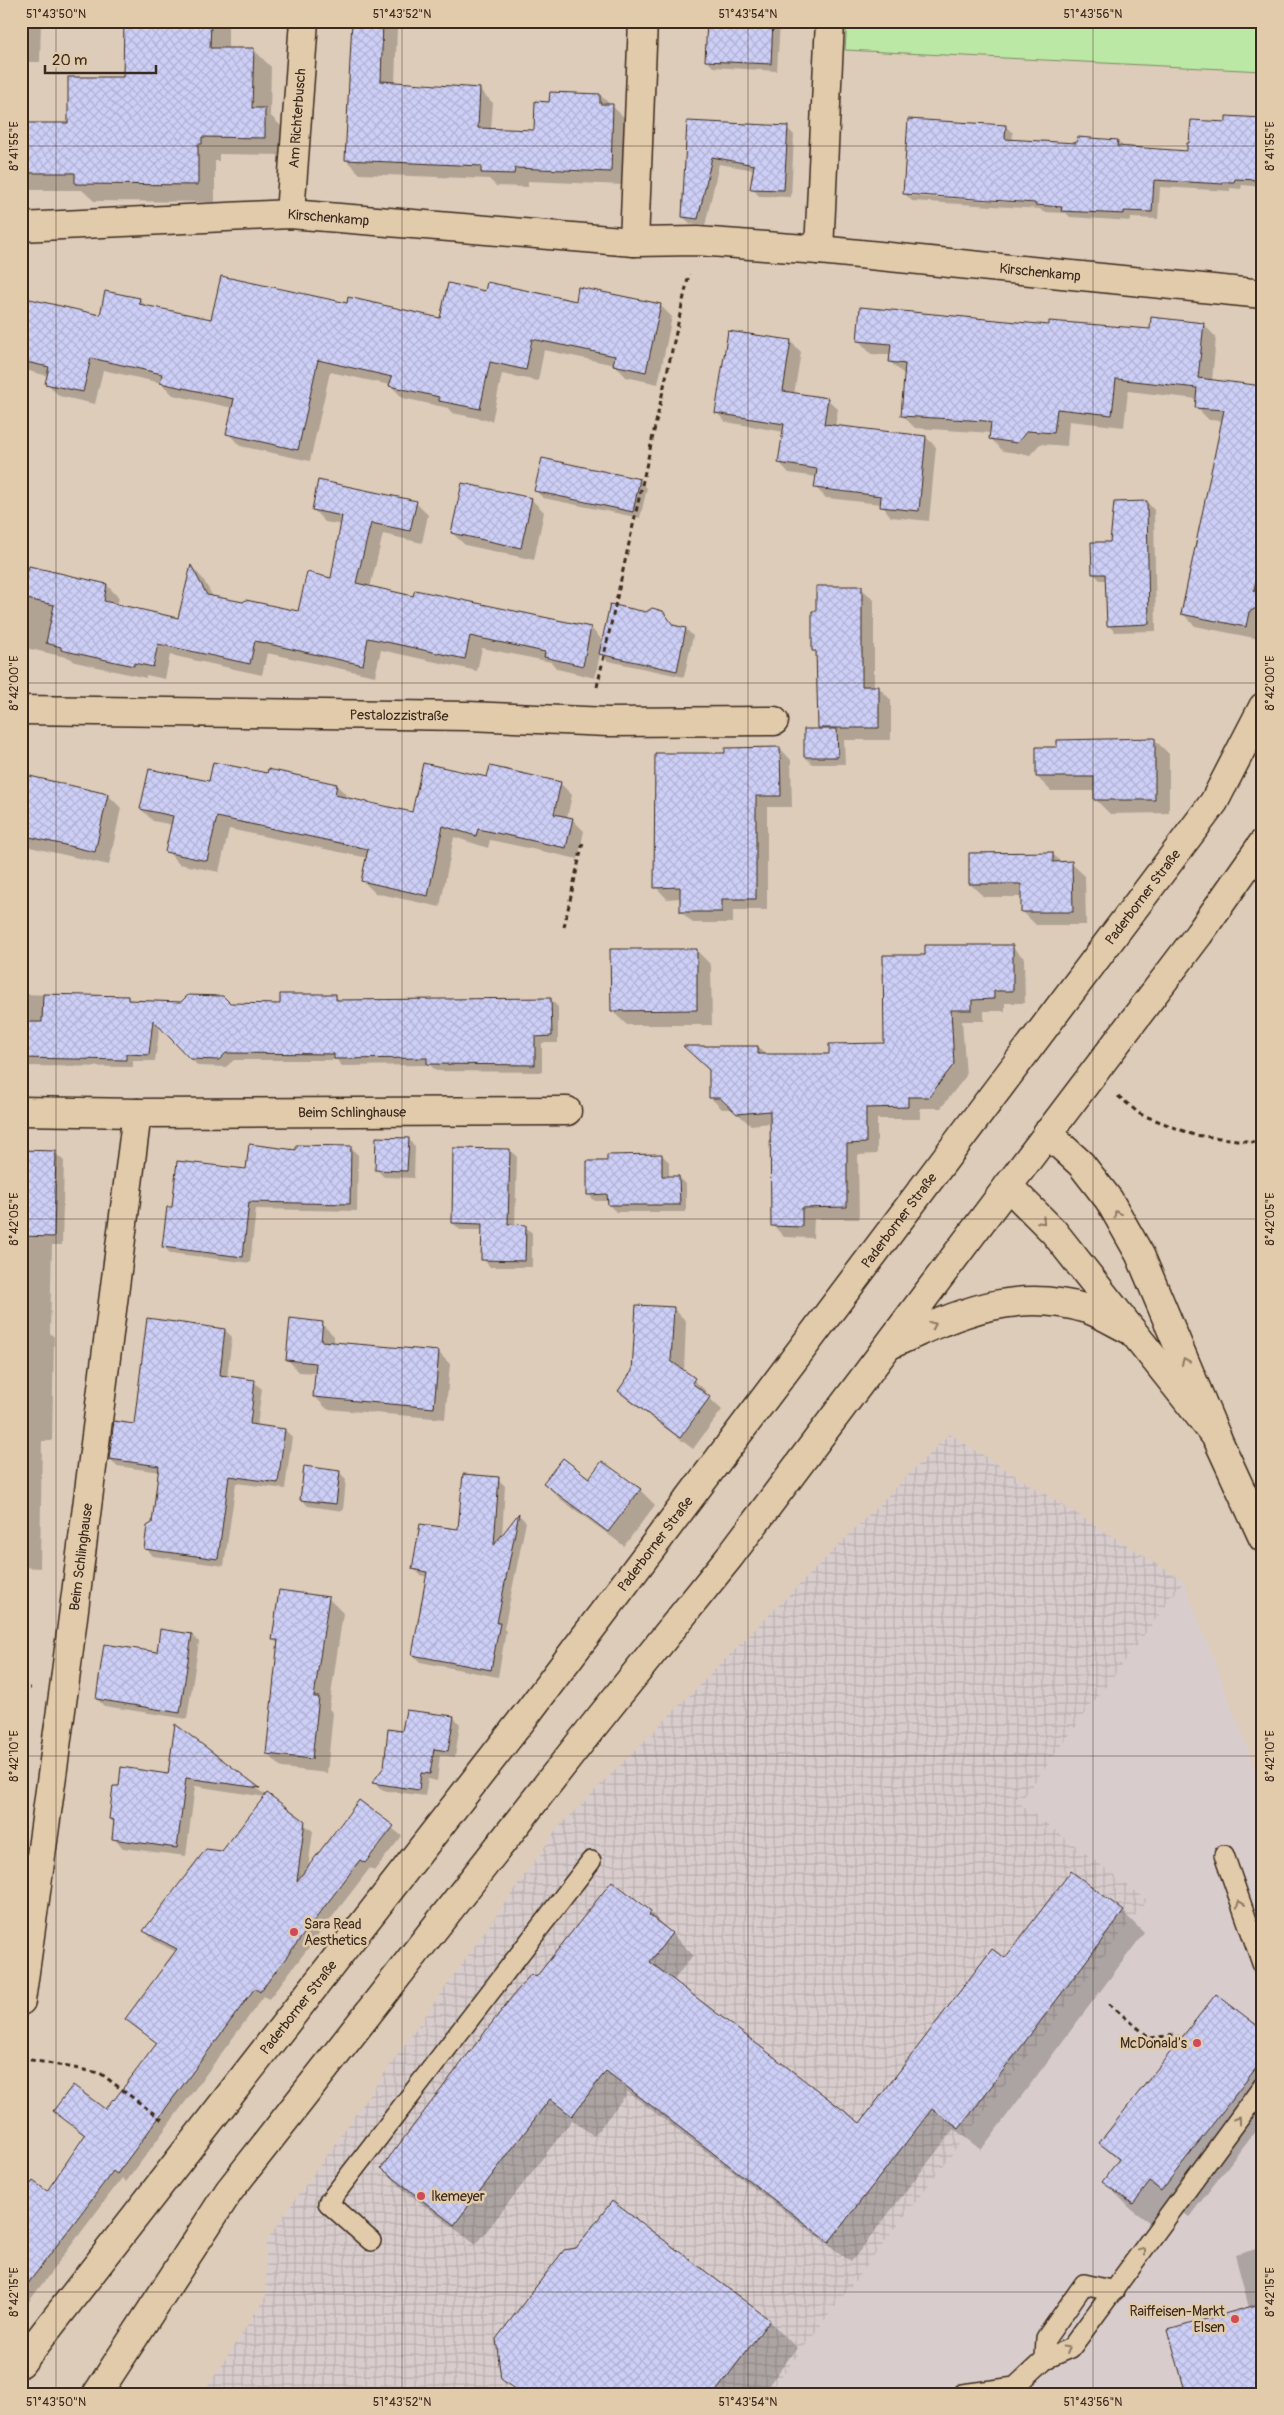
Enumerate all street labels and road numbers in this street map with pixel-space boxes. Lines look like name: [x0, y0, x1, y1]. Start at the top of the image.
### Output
street label: Am Richterbusch: [285, 68, 309, 169]
street label: Kirschenkamp: [287, 205, 370, 229]
street label: Kirschenkamp: [999, 259, 1082, 284]
street label: Pestalozzistraße: [349, 706, 449, 724]
street label: Paderborner Straße: [1101, 846, 1184, 948]
street label: Beim Schlinghause: [298, 1103, 406, 1121]
street label: Paderborner Straße: [857, 1169, 940, 1271]
street label: Paderborner Straße: [614, 1493, 696, 1595]
street label: Beim Schlinghause: [65, 1502, 96, 1612]
street label: Paderborner Straße: [256, 1957, 340, 2058]

